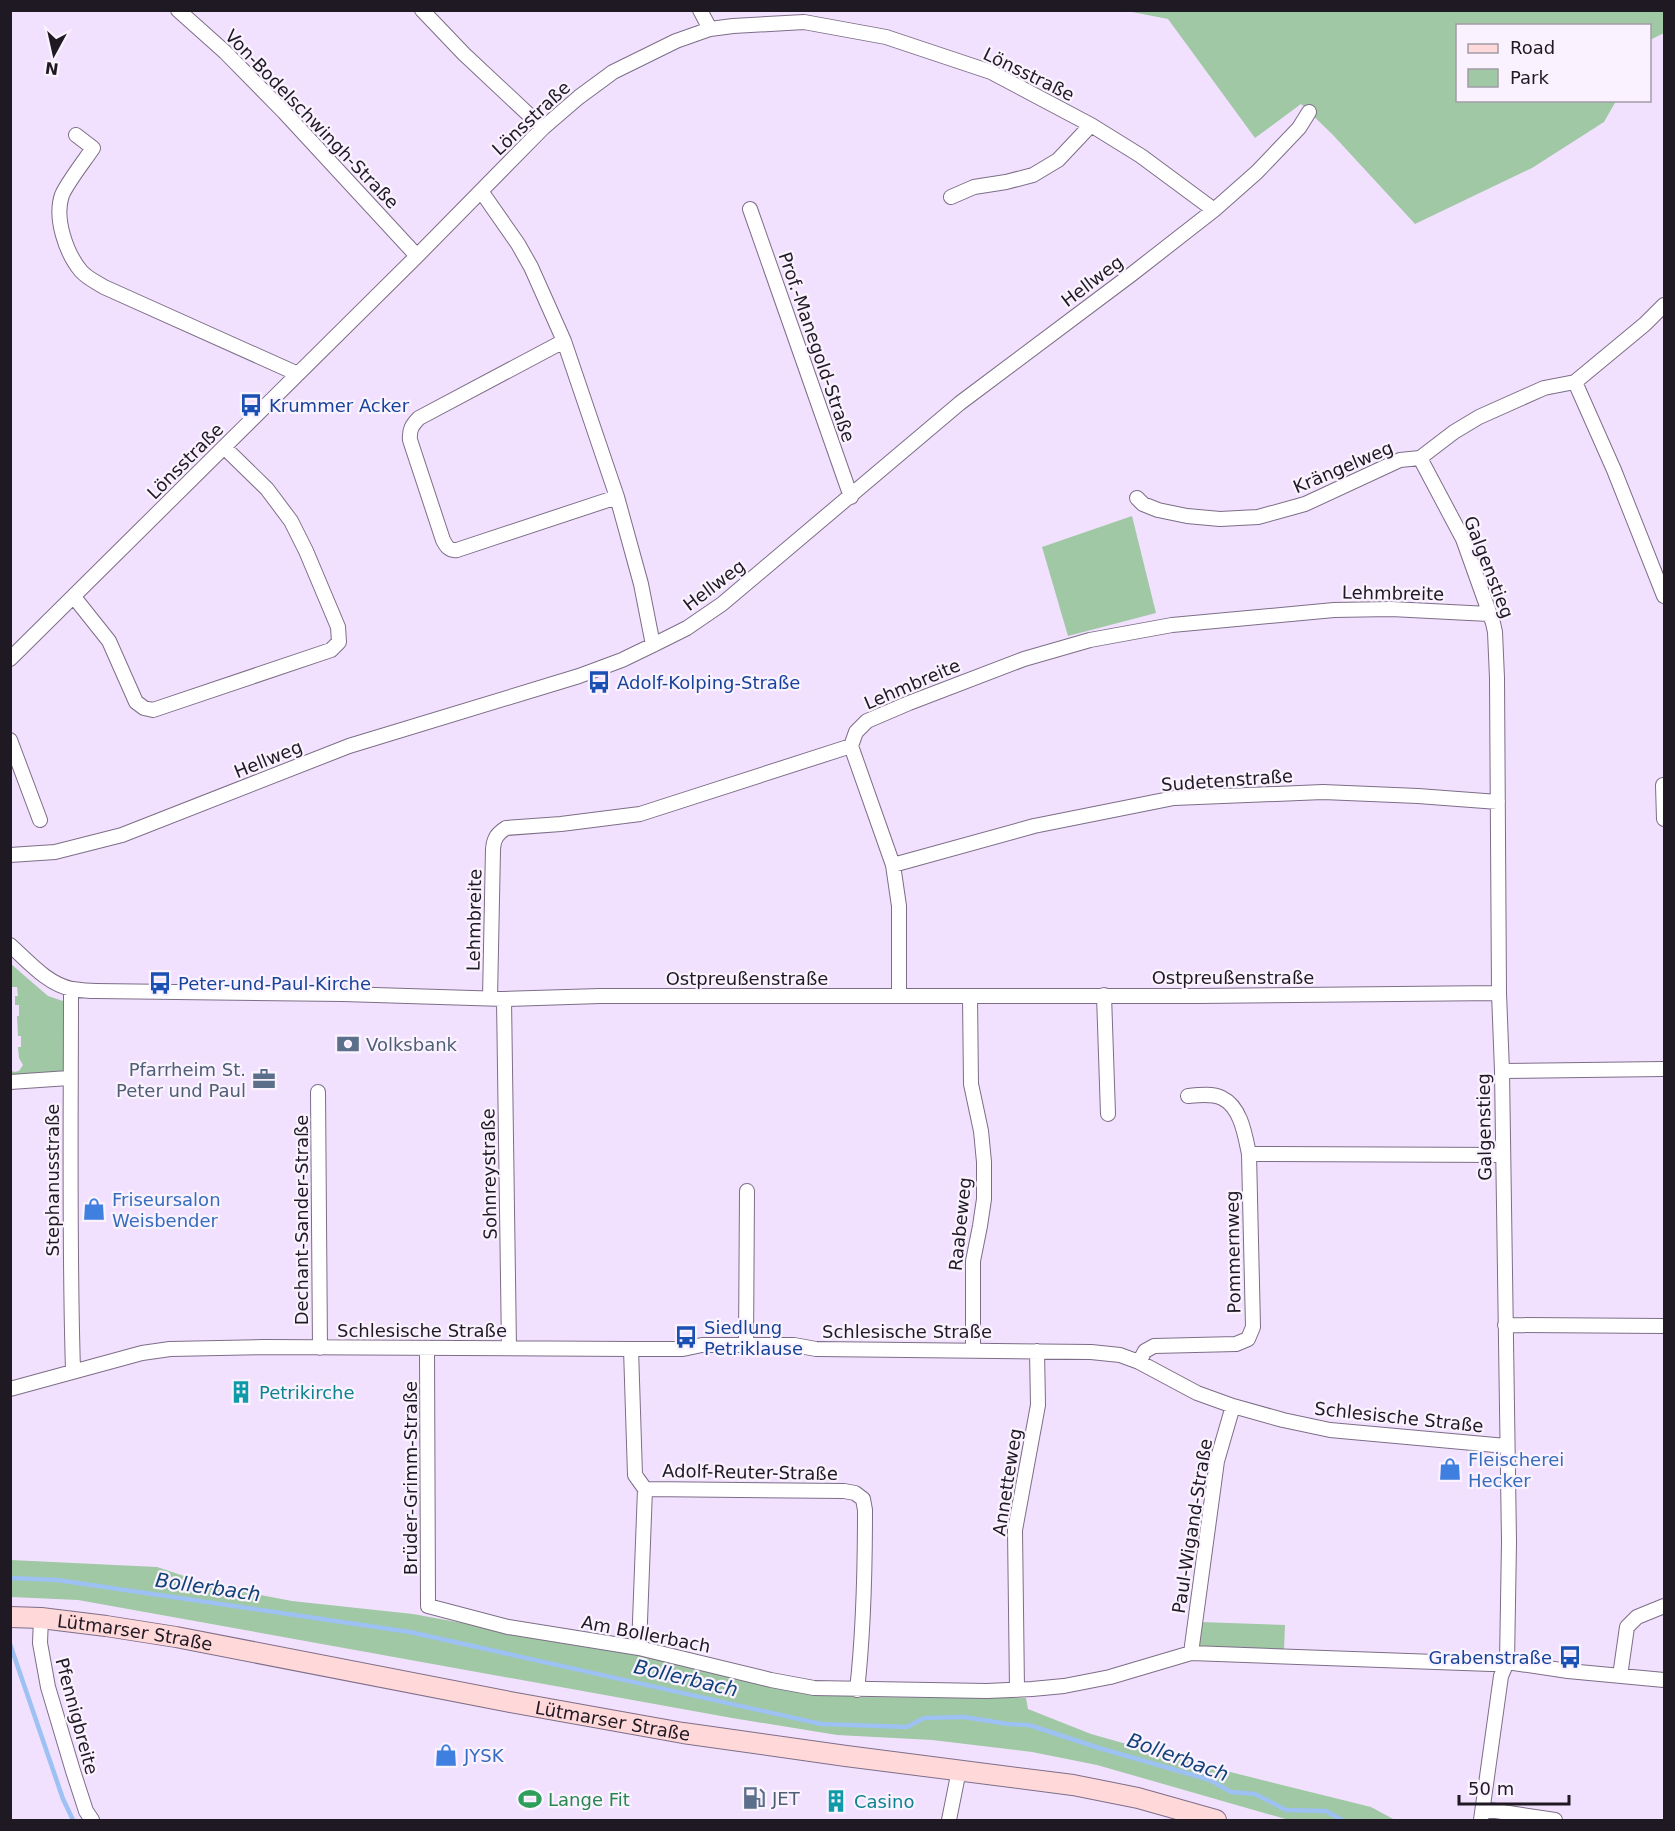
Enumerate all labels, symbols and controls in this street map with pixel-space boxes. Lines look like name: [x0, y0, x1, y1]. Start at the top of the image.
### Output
north arrow: [24, 24, 84, 84]
legend: [1456, 24, 1651, 102]
street label: Von-Bodelschwingh-Straße: [221, 25, 403, 213]
text: Road: [1510, 37, 1555, 58]
street label: Lönsstraße: [980, 43, 1078, 105]
text: N: [44, 58, 60, 79]
text: Park: [1510, 67, 1549, 88]
street label: Lönsstraße: [488, 77, 574, 159]
street label: Prof.-Manegold-Straße: [775, 249, 859, 445]
street label: Hellweg: [1057, 251, 1127, 311]
bus stop icon: Krummer Acker: [238, 392, 264, 418]
place label: Krummer Acker: [269, 395, 410, 416]
street label: Lönsstraße: [143, 419, 227, 503]
street label: Krängelweg: [1290, 437, 1396, 497]
street label: Galgenstieg: [1460, 513, 1518, 621]
street label: Hellweg: [679, 555, 749, 615]
street label: Lehmbreite: [1342, 582, 1444, 604]
street label: Lehmbreite: [861, 654, 963, 714]
bus stop icon: Adolf-Kolping-Straße: [586, 669, 612, 695]
place label: Adolf-Kolping-Straße: [617, 672, 800, 693]
street label: Hellweg: [231, 736, 305, 782]
street label: Sudetenstraße: [1160, 765, 1294, 795]
street label: Lehmbreite: [463, 869, 485, 971]
street label: Ostpreußenstraße: [1152, 967, 1314, 988]
street label: Ostpreußenstraße: [666, 968, 828, 989]
bus stop icon: Peter-und-Paul-Kirche: [147, 970, 173, 996]
place label: Peter-und-Paul-Kirche: [178, 973, 371, 994]
bank icon: Volksbank: [335, 1031, 361, 1057]
place label: Volksbank: [366, 1034, 458, 1055]
place label: Pfarrheim St. Peter und Paul: [116, 1059, 246, 1101]
office icon: Pfarrheim St. Peter und Paul: [251, 1066, 277, 1092]
street label: Galgenstieg: [1473, 1073, 1495, 1181]
street label: Stephanusstraße: [42, 1104, 63, 1256]
street label: Sohnreystraße: [477, 1108, 501, 1240]
street label: Dechant-Sander-Straße: [291, 1115, 312, 1325]
street label: Raabeweg: [945, 1176, 975, 1272]
place label: Friseursalon Weisbender: [112, 1189, 221, 1231]
street label: Pommernweg: [1221, 1190, 1245, 1314]
shop icon: Friseursalon Weisbender: [81, 1196, 107, 1222]
place label: Siedlung Petriklause: [704, 1317, 803, 1359]
street label: Schlesische Straße: [337, 1320, 507, 1341]
street label: Schlesische Straße: [822, 1321, 992, 1342]
bus stop icon: Siedlung Petriklause: [673, 1324, 699, 1350]
building icon: Petrikirche: [228, 1379, 254, 1405]
street label: Brüder-Grimm-Straße: [400, 1381, 421, 1575]
place label: Petrikirche: [259, 1382, 355, 1403]
street label: Schlesische Straße: [1313, 1398, 1485, 1436]
street label: Annetteweg: [988, 1427, 1026, 1537]
street label: Paul-Wigand-Straße: [1168, 1437, 1216, 1615]
place label: Fleischerei Hecker: [1468, 1449, 1564, 1491]
shop icon: Fleischerei Hecker: [1437, 1456, 1463, 1482]
street label: Adolf-Reuter-Straße: [662, 1460, 838, 1484]
water label: Bollerbach: [154, 1568, 262, 1606]
street label: Lütmarser Straße: [56, 1610, 215, 1654]
street label: Am Bollerbach: [580, 1611, 712, 1657]
bus stop icon: Grabenstraße: [1557, 1644, 1583, 1670]
place label: Grabenstraße: [1428, 1647, 1552, 1668]
water label: Bollerbach: [632, 1654, 740, 1702]
street label: Pfennigbreite: [51, 1655, 103, 1777]
street label: Lütmarser Straße: [534, 1696, 692, 1744]
water label: Bollerbach: [1124, 1728, 1232, 1786]
shop icon: JYSK: [433, 1742, 459, 1768]
place label: JYSK: [463, 1745, 505, 1766]
scale bar: [1459, 1768, 1568, 1806]
text: 50 m: [1468, 1778, 1514, 1799]
fuel station icon: JET: [741, 1785, 767, 1811]
sports icon: Lange Fit: [517, 1786, 543, 1812]
place label: JET: [771, 1788, 801, 1809]
building icon: Casino: [823, 1788, 849, 1814]
place label: Lange Fit: [548, 1789, 630, 1810]
place label: Casino: [854, 1791, 914, 1812]

